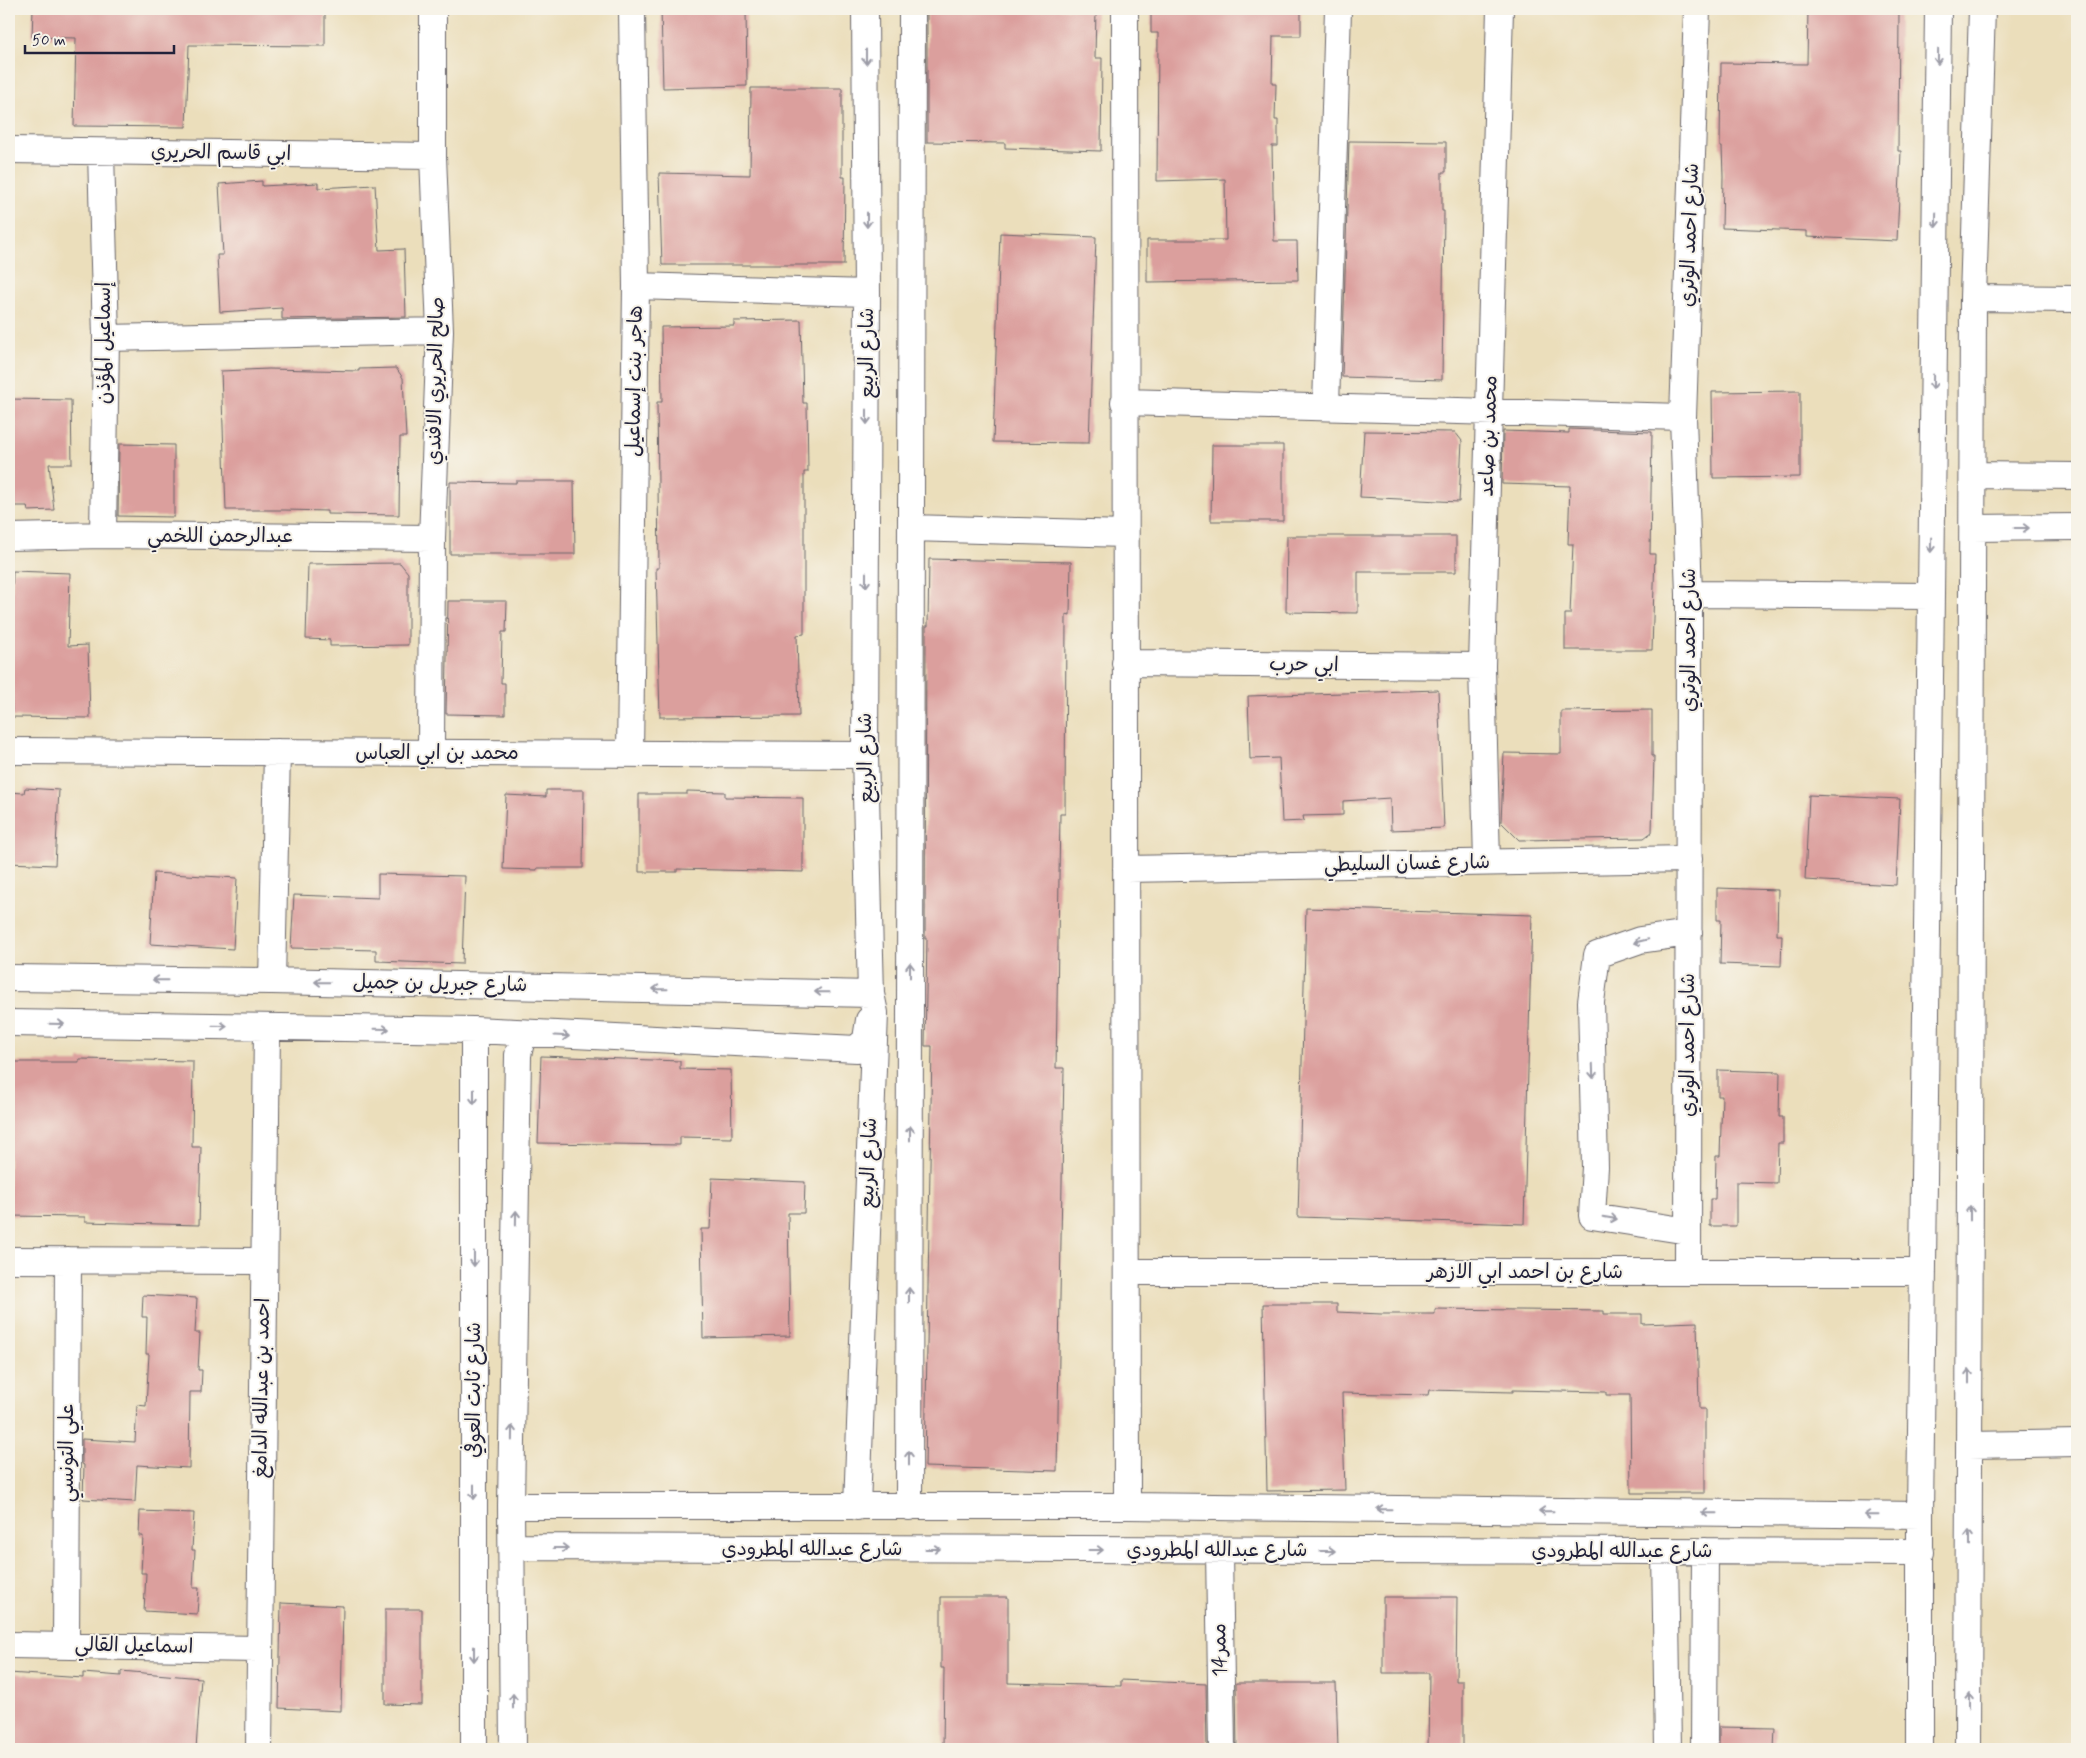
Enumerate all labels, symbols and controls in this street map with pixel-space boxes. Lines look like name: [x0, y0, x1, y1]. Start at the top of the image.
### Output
scale bar: [25, 22, 174, 54]
text: 50 m: [32, 31, 66, 51]
one-way arrow: [861, 49, 871, 65]
one-way arrow: [1933, 49, 1943, 65]
street label: ابي قاسم الحريري: [150, 138, 291, 171]
street label: شارع احمد الوتري: [1674, 163, 1706, 307]
one-way arrow: [862, 212, 872, 228]
one-way arrow: [1931, 212, 1940, 228]
street label: إسماعيل المؤذن: [91, 282, 118, 404]
street label: صالح الحريري الافندي: [421, 297, 451, 465]
street label: هاجر بنت إسماعيل: [620, 305, 650, 457]
street label: شارع الربيع: [854, 308, 881, 398]
one-way arrow: [1928, 374, 1938, 390]
street label: محمد بن صاعد: [1473, 375, 1505, 497]
one-way arrow: [862, 409, 872, 425]
street label: عبدالرحمن اللخمي: [147, 523, 293, 553]
one-way arrow: [2014, 523, 2030, 533]
one-way arrow: [1926, 536, 1936, 553]
street label: شارع احمد الوتري: [1676, 568, 1703, 712]
one-way arrow: [861, 572, 871, 588]
street label: ابي حرب: [1269, 651, 1339, 682]
street label: شارع الربيع: [852, 712, 880, 804]
street label: محمد بن ابي العباس: [355, 740, 519, 770]
street label: شارع غسان السليطي: [1324, 849, 1490, 882]
one-way arrow: [1633, 937, 1649, 946]
one-way arrow: [905, 963, 915, 979]
street label: شارع جبريل بن جميل: [352, 969, 528, 999]
street label: شارع احمد الوتري: [1675, 973, 1702, 1117]
one-way arrow: [152, 975, 168, 985]
one-way arrow: [315, 977, 331, 987]
one-way arrow: [652, 984, 668, 994]
one-way arrow: [814, 987, 830, 997]
one-way arrow: [49, 1019, 65, 1029]
one-way arrow: [212, 1021, 228, 1031]
one-way arrow: [374, 1024, 390, 1034]
one-way arrow: [554, 1031, 570, 1040]
one-way arrow: [1589, 1063, 1598, 1079]
one-way arrow: [469, 1088, 479, 1104]
street label: شارع الربيع: [854, 1117, 884, 1209]
one-way arrow: [905, 1125, 915, 1142]
one-way arrow: [1965, 1205, 1975, 1222]
one-way arrow: [511, 1210, 520, 1226]
one-way arrow: [1601, 1214, 1617, 1224]
one-way arrow: [469, 1250, 479, 1267]
street label: شارع بن احمد ابي الازهر: [1425, 1259, 1623, 1289]
one-way arrow: [904, 1288, 914, 1304]
street label: احمد بن عبدالله الدامغ: [247, 1297, 277, 1479]
street label: شارع ثابت العوفي: [460, 1322, 488, 1458]
one-way arrow: [1964, 1368, 1974, 1384]
street label: علي التونسي: [54, 1404, 84, 1502]
one-way arrow: [507, 1425, 517, 1442]
one-way arrow: [904, 1450, 914, 1466]
one-way arrow: [469, 1483, 479, 1499]
one-way arrow: [1376, 1504, 1392, 1514]
one-way arrow: [1539, 1506, 1555, 1516]
one-way arrow: [1701, 1508, 1718, 1518]
one-way arrow: [1863, 1510, 1880, 1520]
one-way arrow: [1964, 1530, 1974, 1546]
street label: شارع عبدالله المطرودي: [722, 1536, 902, 1563]
street label: شارع عبدالله المطرودي: [1127, 1537, 1307, 1564]
street label: شارع عبدالله المطرودي: [1532, 1538, 1712, 1565]
one-way arrow: [552, 1543, 568, 1553]
one-way arrow: [924, 1544, 941, 1554]
one-way arrow: [1087, 1545, 1103, 1555]
one-way arrow: [1320, 1546, 1336, 1556]
street label: ممر14: [1206, 1623, 1234, 1677]
street label: اسماعيل القالي: [74, 1631, 194, 1664]
one-way arrow: [469, 1646, 479, 1662]
one-way arrow: [508, 1693, 518, 1709]
one-way arrow: [1964, 1693, 1974, 1709]

